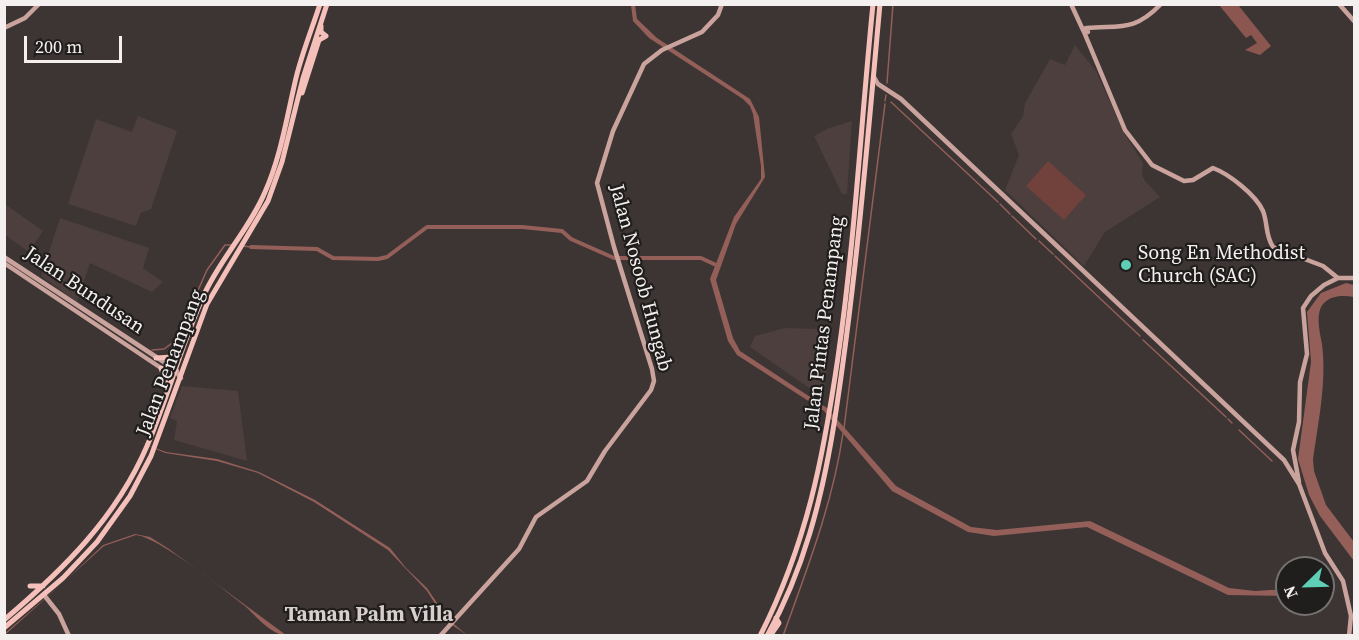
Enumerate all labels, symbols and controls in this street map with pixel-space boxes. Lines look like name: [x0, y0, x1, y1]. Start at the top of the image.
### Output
scale bar: [27, 24, 124, 62]
text: 200 m: [35, 34, 82, 59]
street label: Jalan Nosoob Hungab: [603, 182, 677, 374]
street label: Jalan Pintas Penampang: [800, 215, 850, 431]
street label: Jalan Bundusan: [20, 242, 148, 340]
place label: Song En Methodist Church (SAC): [1138, 242, 1305, 289]
marker: Song En Methodist Church (SAC): [1119, 258, 1133, 272]
street label: Jalan Penampang: [132, 286, 210, 440]
north arrow: [1275, 556, 1335, 616]
text: N: [1278, 583, 1303, 602]
district label: Taman Palm Villa: [285, 603, 453, 629]

